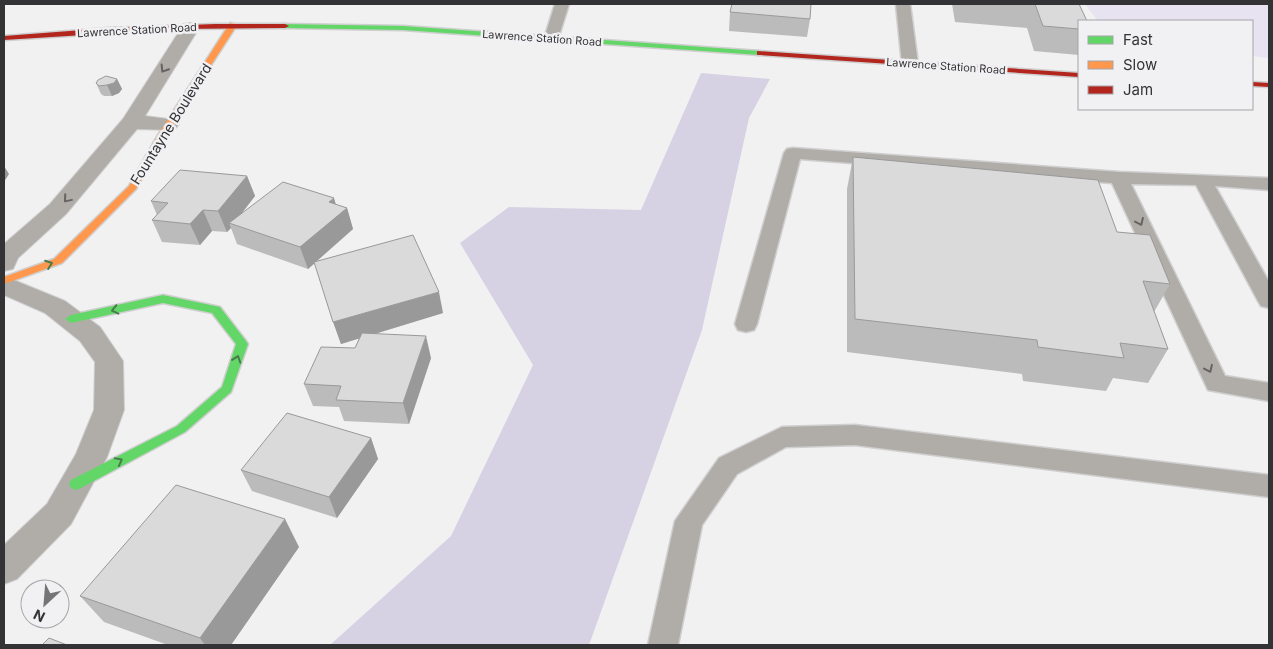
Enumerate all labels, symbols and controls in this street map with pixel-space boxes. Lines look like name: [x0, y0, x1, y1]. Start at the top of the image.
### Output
street label: Lawrence Station Road: [77, 20, 197, 40]
legend: [1078, 20, 1253, 110]
street label: Lawrence Station Road: [482, 27, 602, 49]
text: Fast: [1123, 30, 1153, 49]
street label: Lawrence Station Road: [886, 55, 1006, 77]
text: Slow: [1123, 55, 1157, 74]
street label: Fountayne Boulevard: [126, 60, 215, 187]
one-way arrow: [161, 63, 170, 72]
text: Jam: [1123, 80, 1153, 99]
one-way arrow: [63, 193, 72, 202]
one-way arrow: [1134, 217, 1144, 226]
one-way arrow: [45, 260, 53, 270]
one-way arrow: [110, 304, 119, 315]
one-way arrow: [232, 355, 242, 364]
one-way arrow: [1203, 364, 1214, 373]
one-way arrow: [114, 457, 123, 467]
north arrow: [20, 579, 70, 629]
text: N: [31, 606, 48, 626]

